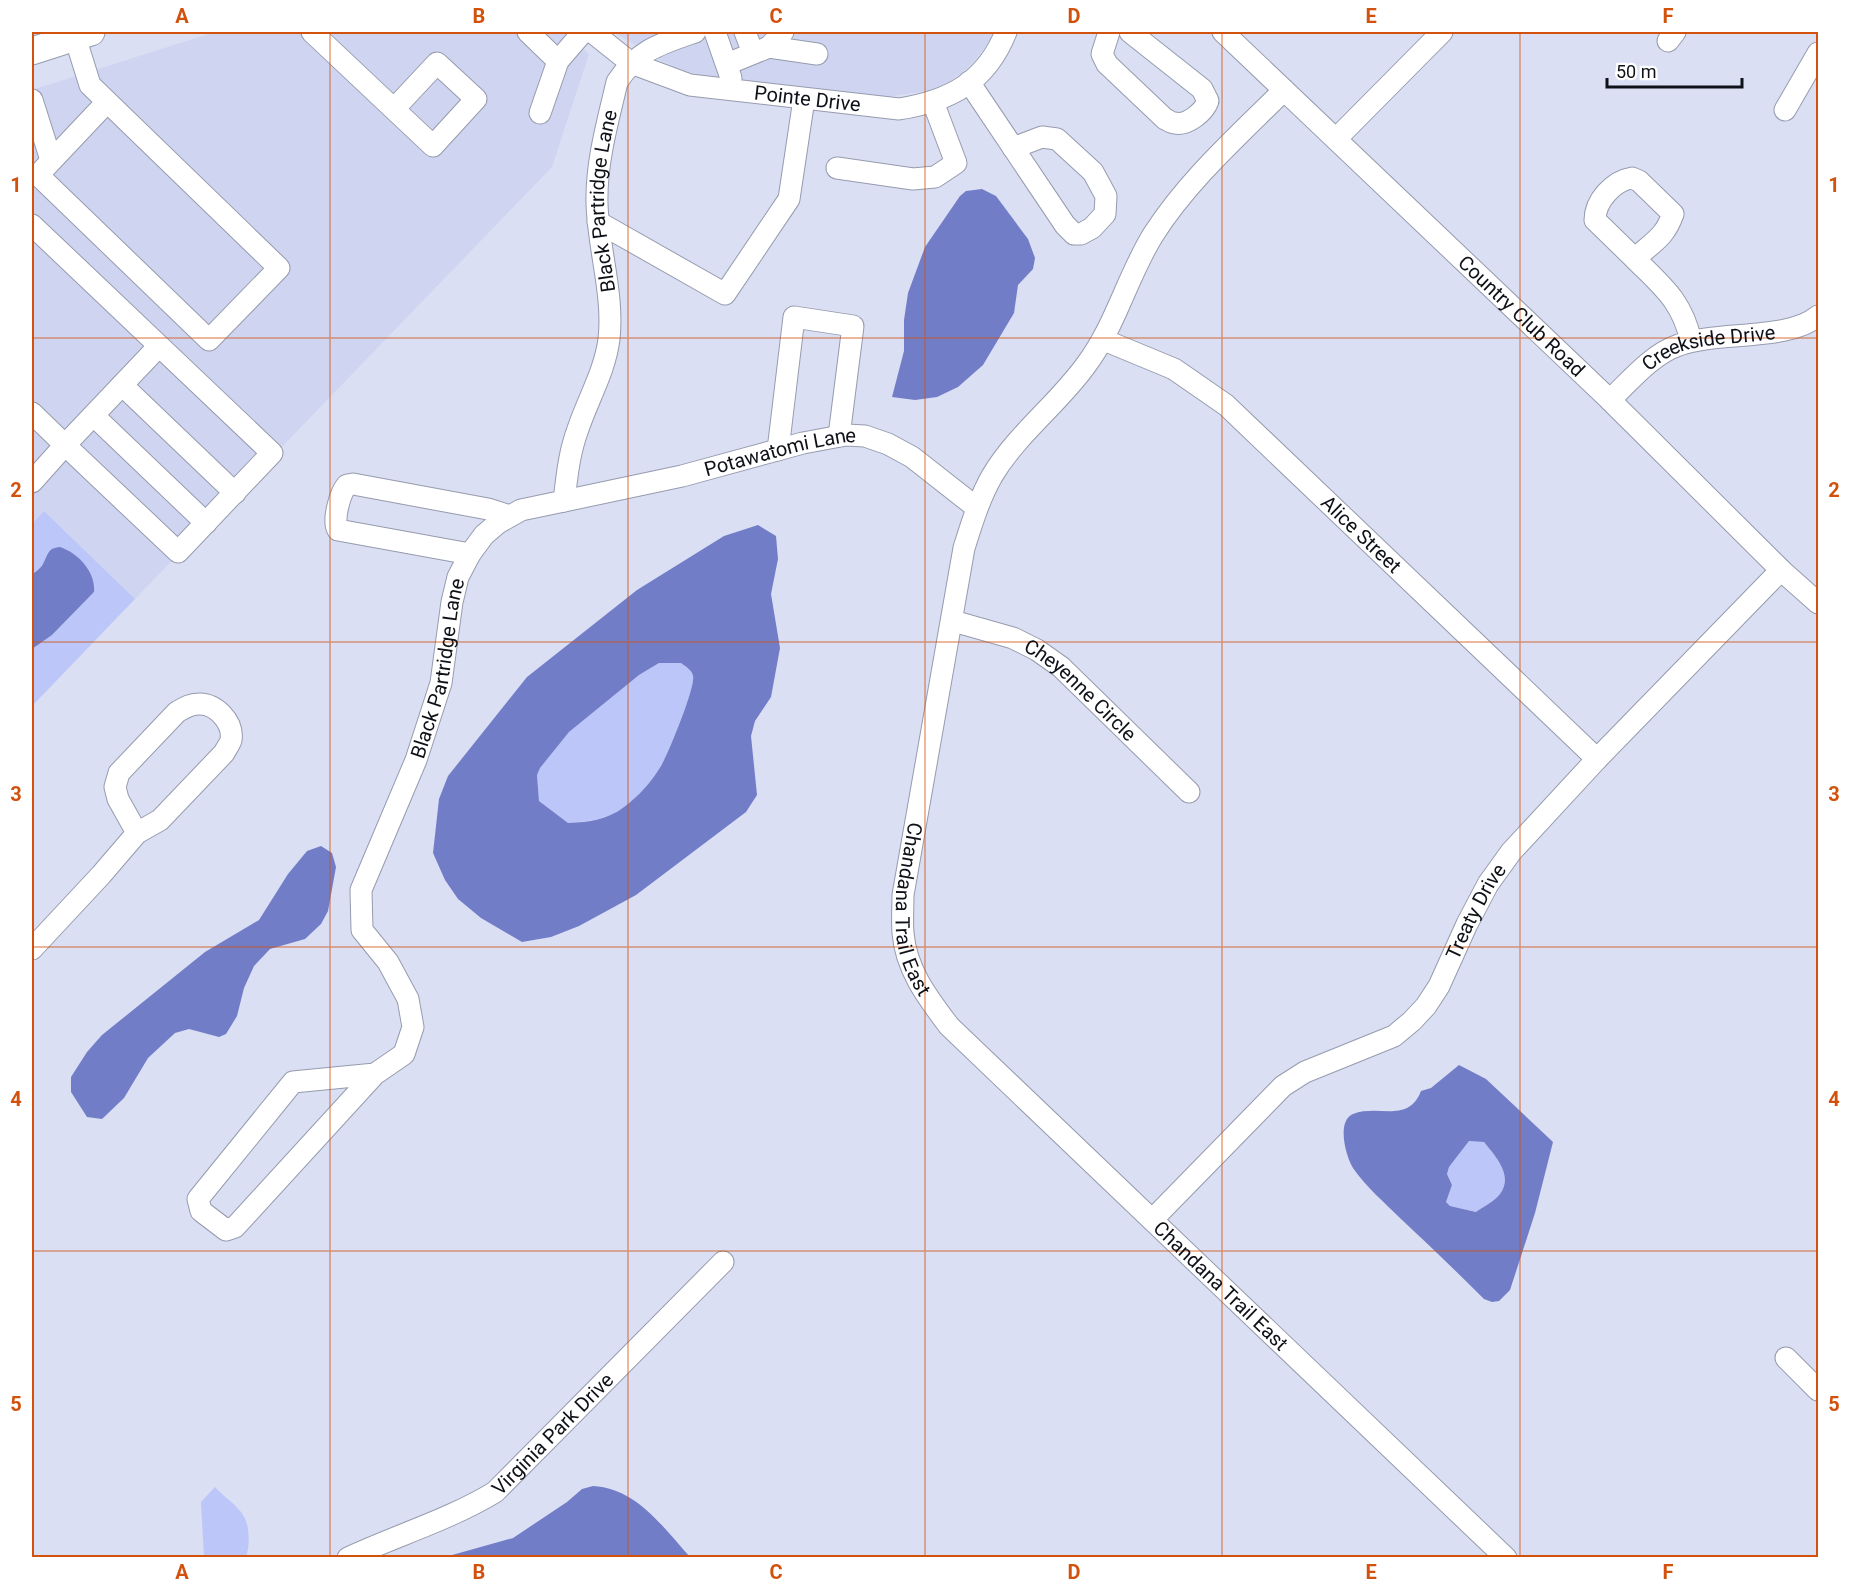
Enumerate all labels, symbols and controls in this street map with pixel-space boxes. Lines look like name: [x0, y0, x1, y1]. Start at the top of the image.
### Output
text: A: [175, 4, 189, 28]
text: B: [473, 4, 485, 28]
text: C: [769, 4, 783, 28]
text: D: [1068, 4, 1081, 28]
text: E: [1365, 4, 1377, 28]
text: F: [1663, 4, 1674, 28]
scale bar: [1607, 51, 1742, 89]
text: 50 m: [1616, 61, 1656, 82]
street label: Pointe Drive: [753, 80, 862, 117]
street label: Black Partridge Lane: [585, 107, 622, 294]
text: 1: [10, 173, 22, 197]
text: 1: [1828, 173, 1840, 197]
street label: Country Club Road: [1453, 250, 1590, 382]
street label: Creekside Drive: [1637, 320, 1777, 376]
street label: Potawatomi Lane: [702, 423, 857, 481]
text: 2: [10, 478, 22, 502]
text: 2: [1828, 478, 1840, 502]
street label: Alice Street: [1316, 490, 1406, 578]
street label: Black Partridge Lane: [405, 576, 469, 761]
street label: Cheyenne Circle: [1020, 634, 1141, 746]
text: 3: [10, 782, 22, 806]
text: 3: [1828, 782, 1840, 806]
street label: Chandana Trail East: [891, 821, 936, 1000]
street label: Treaty Drive: [1441, 859, 1511, 963]
text: 4: [10, 1087, 22, 1111]
text: 4: [1828, 1087, 1840, 1111]
street label: Chandana Trail East: [1149, 1216, 1293, 1355]
street label: Virginia Park Drive: [487, 1368, 618, 1500]
text: 5: [10, 1392, 22, 1416]
text: 5: [1828, 1392, 1840, 1416]
text: A: [175, 1560, 189, 1584]
text: B: [473, 1560, 485, 1584]
text: C: [769, 1560, 783, 1584]
text: D: [1068, 1560, 1081, 1584]
text: E: [1365, 1560, 1377, 1584]
text: F: [1663, 1560, 1674, 1584]

